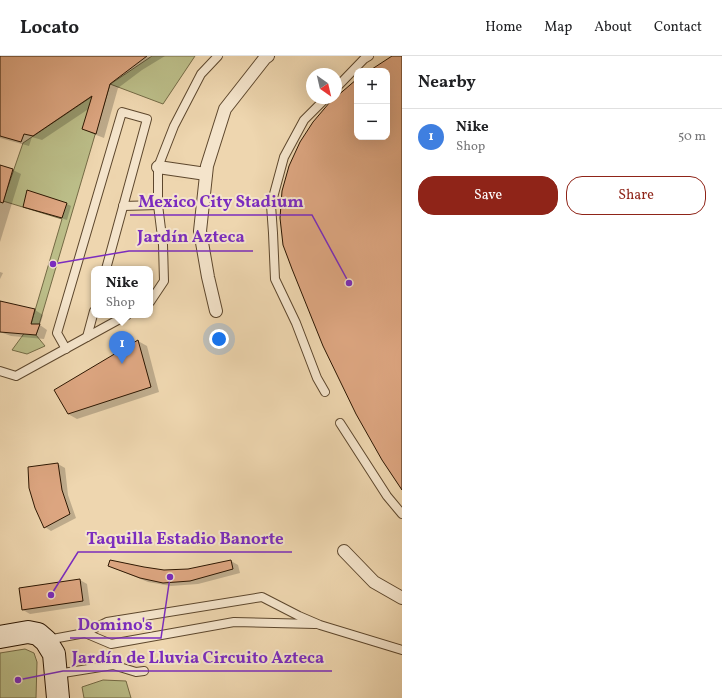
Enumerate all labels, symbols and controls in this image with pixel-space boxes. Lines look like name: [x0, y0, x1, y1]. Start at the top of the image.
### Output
text: Locato: [20, 15, 79, 41]
text: Home: [485, 18, 522, 37]
text: Map: [544, 18, 572, 37]
text: About: [594, 18, 632, 37]
text: Contact: [654, 18, 702, 37]
north arrow: [306, 68, 342, 104]
map controls: [354, 68, 390, 140]
button: +: [354, 68, 390, 104]
text: Nearby: [418, 71, 476, 94]
button: −: [354, 104, 390, 140]
text: Nike: [456, 117, 489, 138]
text: 1: [428, 128, 434, 146]
text: 50 m: [678, 128, 706, 146]
text: Shop: [456, 138, 485, 156]
button: Save: [418, 176, 558, 215]
button: Share: [566, 176, 706, 215]
callout: Mexico City Stadium: [130, 186, 312, 215]
text: Mexico City Stadium: [138, 191, 304, 214]
callout: Jardín Azteca: [129, 222, 253, 251]
text: Jardín Azteca: [136, 226, 245, 249]
popup: [91, 266, 153, 318]
text: Nike: [106, 273, 138, 294]
text: Shop: [106, 294, 135, 312]
your location: [209, 329, 229, 349]
pin: 1: [109, 331, 135, 364]
callout: Taquilla Estadio Banorte: [78, 523, 292, 552]
text: Taquilla Estadio Banorte: [86, 528, 284, 551]
callout: Domino's: [70, 609, 161, 638]
text: Domino's: [77, 614, 153, 637]
callout: Jardín de Lluvia Circuito Azteca: [63, 642, 332, 671]
text: Jardín de Lluvia Circuito Azteca: [71, 647, 324, 670]

